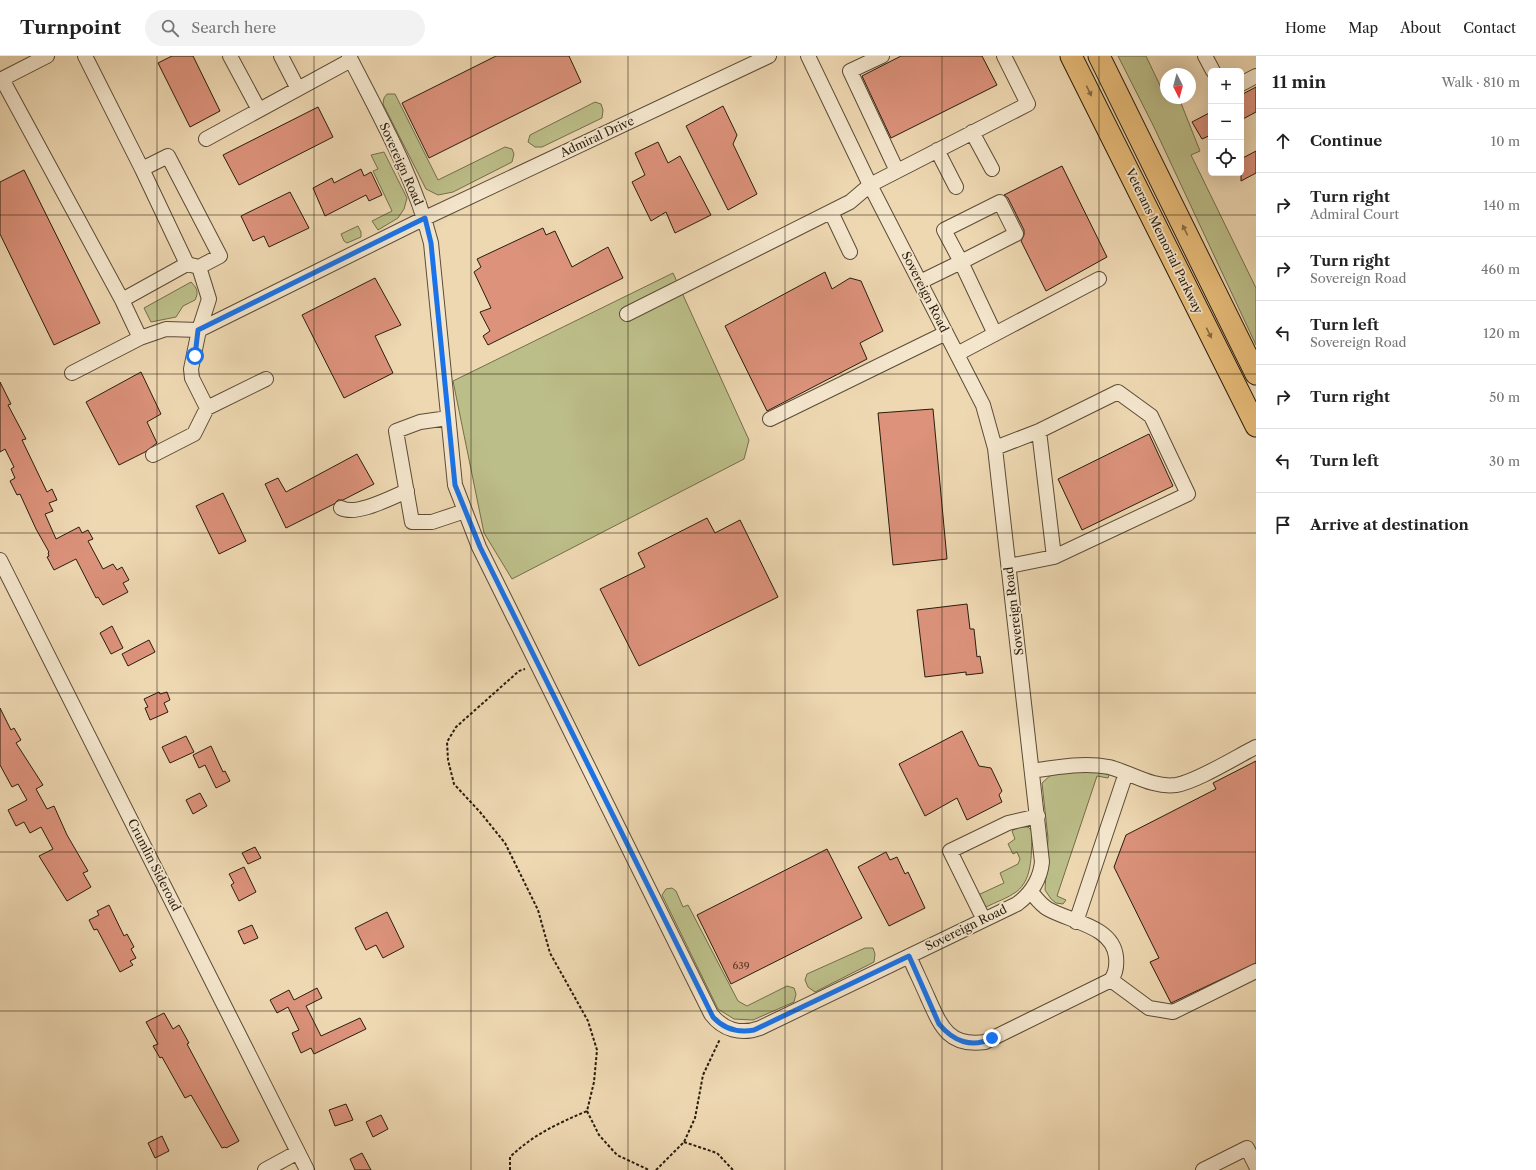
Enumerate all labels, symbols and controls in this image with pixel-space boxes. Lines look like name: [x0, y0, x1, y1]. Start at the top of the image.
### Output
search box: [145, 10, 425, 46]
text: Turnpoint: [20, 16, 121, 39]
icon: search: [159, 17, 181, 39]
text: Search here: [191, 18, 276, 37]
text: Home: [1285, 19, 1326, 37]
text: Map: [1348, 19, 1378, 37]
text: About: [1400, 19, 1441, 37]
text: Contact: [1463, 19, 1516, 37]
north arrow: [1160, 68, 1196, 104]
map controls: [1208, 68, 1244, 176]
button: +: [1208, 68, 1244, 104]
text: 11 min: [1272, 72, 1326, 92]
text: Walk · 810 m: [1441, 74, 1520, 90]
one-way arrow: [1086, 85, 1092, 97]
button: −: [1208, 104, 1244, 140]
street label: Admiral Drive: [556, 113, 637, 161]
street label: Sovereign Road: [376, 120, 427, 208]
icon: ahead: [1272, 130, 1294, 152]
text: Continue: [1310, 131, 1382, 150]
text: 10 m: [1491, 133, 1520, 149]
button: locate: [1208, 140, 1244, 176]
street label: Veterans Memorial Parkway: [1122, 165, 1206, 316]
text: Turn right: [1310, 187, 1390, 206]
icon: right: [1272, 194, 1294, 216]
text: 140 m: [1483, 197, 1520, 213]
text: Admiral Court: [1310, 206, 1399, 222]
one-way arrow: [1182, 225, 1188, 236]
street label: Sovereign Road: [899, 249, 953, 335]
text: Turn right: [1310, 251, 1390, 270]
icon: right: [1272, 258, 1294, 280]
text: 460 m: [1481, 261, 1520, 277]
text: Sovereign Road: [1310, 270, 1407, 286]
text: Turn left: [1310, 315, 1379, 334]
icon: left: [1272, 322, 1294, 344]
text: 120 m: [1483, 325, 1520, 341]
one-way arrow: [1206, 327, 1212, 338]
text: Sovereign Road: [1310, 334, 1407, 350]
route start: [186, 347, 204, 365]
icon: right: [1272, 386, 1294, 408]
text: Turn right: [1310, 387, 1390, 406]
text: 50 m: [1489, 389, 1520, 405]
icon: left: [1272, 450, 1294, 472]
text: Turn left: [1310, 451, 1379, 470]
text: 30 m: [1489, 453, 1520, 469]
icon: arrive: [1272, 514, 1294, 536]
text: Arrive at destination: [1310, 515, 1469, 534]
street label: Sovereign Road: [1001, 565, 1026, 656]
street label: Crumlin Sideroad: [125, 816, 184, 914]
street label: Sovereign Road: [922, 901, 1010, 954]
house number: 639: [732, 959, 750, 972]
route end: [983, 1029, 1001, 1047]

